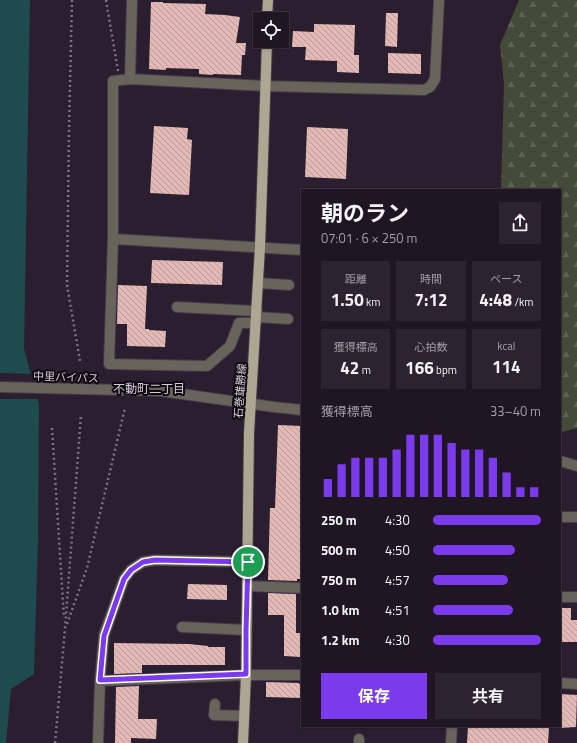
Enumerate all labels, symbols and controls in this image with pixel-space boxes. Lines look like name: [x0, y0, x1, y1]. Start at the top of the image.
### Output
map controls: [253, 12, 289, 48]
button: locate: [253, 12, 289, 48]
text: 朝のラン: [321, 196, 409, 230]
button: share: [499, 202, 541, 244]
text: 07:01 · 6 × 250 m: [321, 228, 417, 248]
text: 距離: [345, 271, 367, 287]
text: 時間: [420, 271, 442, 287]
text: ペース: [490, 271, 523, 287]
text: 1.50: [331, 287, 364, 313]
text: 7:12: [415, 287, 447, 313]
text: 4:48: [479, 287, 512, 313]
text: km: [364, 294, 381, 310]
text: /km: [512, 294, 534, 310]
text: kcal: [497, 338, 515, 354]
text: 獲得標高: [334, 339, 378, 355]
text: 心拍数: [414, 339, 447, 355]
text: 114: [492, 354, 521, 380]
text: 42: [340, 355, 359, 381]
text: 166: [405, 355, 434, 381]
text: m: [359, 362, 371, 378]
text: bpm: [434, 362, 457, 378]
street label: 石巻雄勝線: [230, 363, 250, 419]
street label: 中里バイパス: [33, 368, 99, 386]
district label: 不動町二丁目: [113, 379, 185, 398]
text: 獲得標高: [321, 401, 373, 421]
text: 33–40 m: [490, 401, 541, 421]
text: 250 m: [321, 510, 357, 530]
text: 4:30: [385, 510, 410, 530]
text: 500 m: [321, 540, 357, 560]
text: 4:50: [385, 540, 410, 560]
pin: [231, 545, 265, 579]
icon: arrive: [237, 551, 259, 573]
text: 750 m: [321, 570, 357, 590]
text: 4:57: [385, 570, 410, 590]
text: 1.0 km: [321, 600, 359, 620]
text: 4:51: [385, 600, 410, 620]
text: 1.2 km: [321, 630, 359, 650]
text: 4:30: [385, 630, 410, 650]
button: 保存: [321, 673, 427, 719]
button: 共有: [435, 673, 541, 719]

